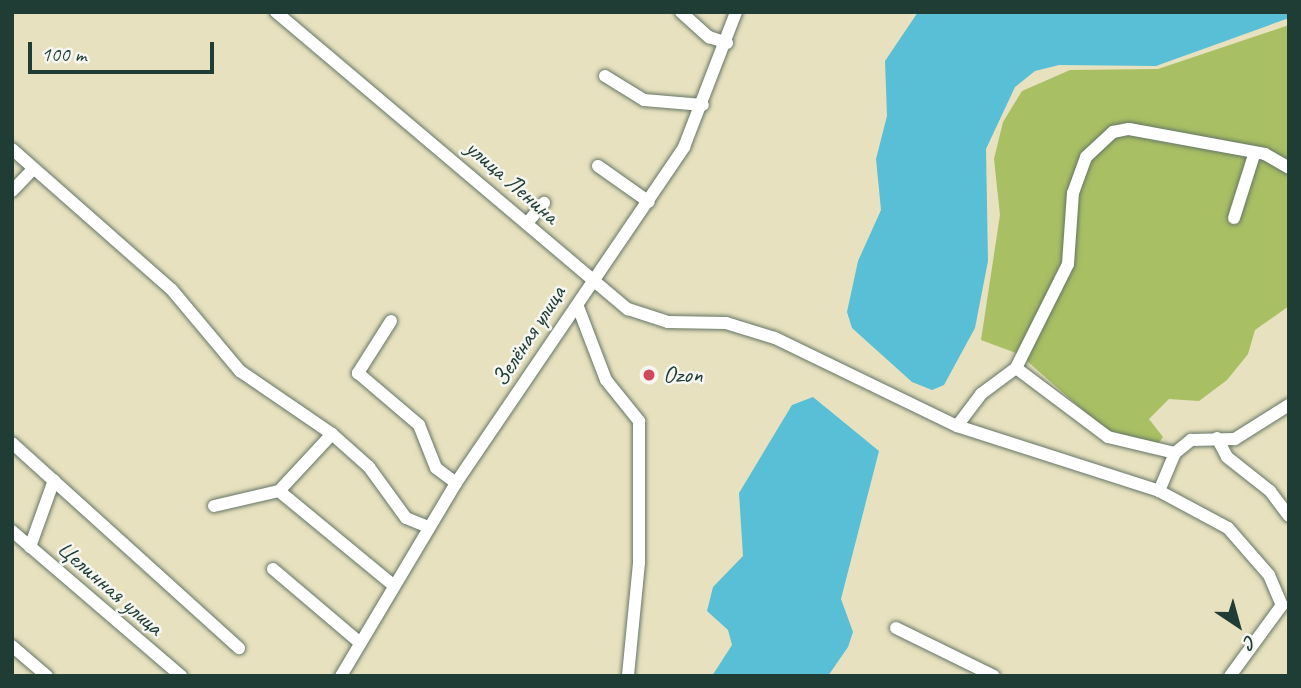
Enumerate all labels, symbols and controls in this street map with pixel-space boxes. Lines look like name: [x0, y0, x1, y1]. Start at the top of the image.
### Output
scale bar: [32, 28, 217, 72]
text: 100 m: [41, 41, 86, 67]
street label: улица Ленина: [460, 134, 564, 230]
street label: Зелёная улица: [485, 279, 573, 393]
place label: Ozon: [663, 361, 702, 389]
marker: Ozon: [641, 367, 657, 383]
street label: Целинная улица: [51, 534, 169, 642]
north arrow: [1203, 590, 1273, 660]
text: С: [1240, 630, 1261, 654]

